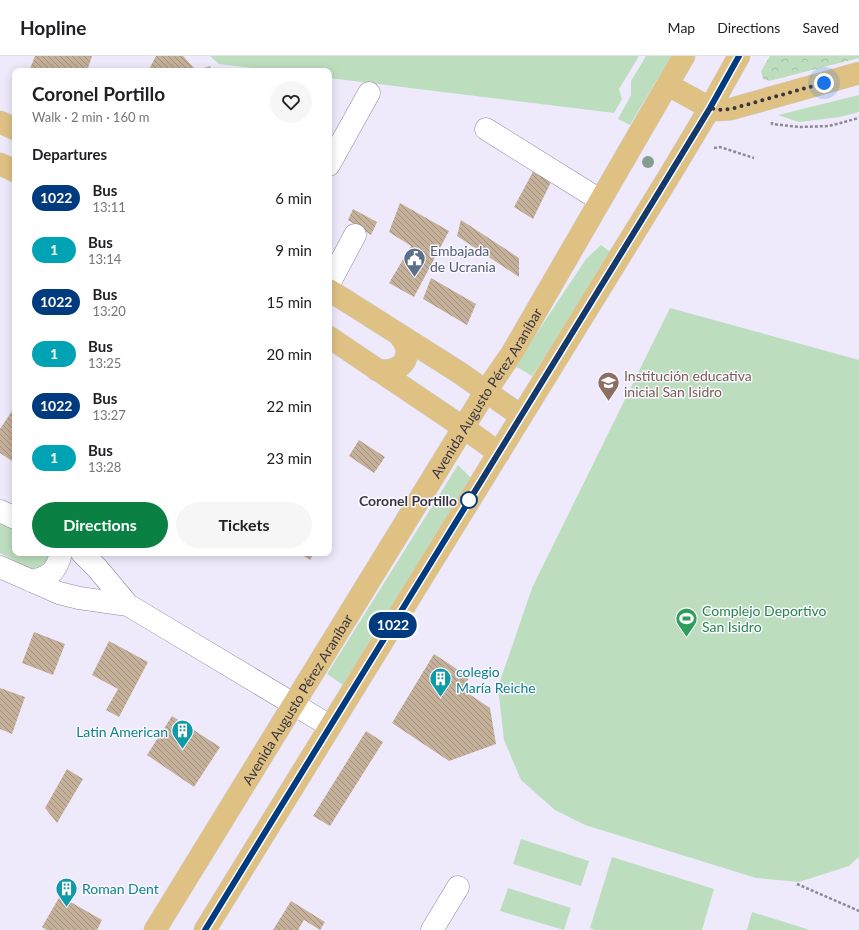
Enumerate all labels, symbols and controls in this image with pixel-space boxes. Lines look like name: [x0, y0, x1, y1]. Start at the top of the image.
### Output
text: Hopline: [20, 16, 86, 39]
text: Map: [668, 19, 695, 36]
text: Directions: [717, 19, 780, 36]
text: Saved: [802, 19, 839, 36]
your location: [814, 73, 834, 93]
button: heart: [270, 81, 312, 123]
text: Coronel Portillo: [32, 82, 165, 105]
text: Walk · 2 min · 160 m: [32, 109, 150, 125]
text: Departures: [32, 145, 107, 163]
text: Bus: [92, 181, 117, 199]
text: 1022: [40, 189, 72, 206]
text: 6 min: [275, 189, 312, 207]
text: 13:11: [92, 199, 126, 215]
text: Bus: [88, 233, 113, 251]
text: 1: [50, 241, 58, 258]
text: 9 min: [275, 241, 312, 259]
place label: Embajada de Ucrania: [430, 242, 496, 275]
public building icon: Embajada de Ucrania: [401, 245, 427, 278]
text: 13:14: [88, 251, 121, 267]
text: Bus: [92, 285, 117, 303]
text: 1022: [40, 293, 72, 310]
text: 15 min: [266, 293, 312, 311]
text: 13:20: [92, 303, 126, 319]
street label: Avenida Augusto Pérez Araníbar: [426, 305, 545, 481]
text: Bus: [88, 337, 113, 355]
text: 1: [50, 345, 58, 362]
text: 20 min: [266, 345, 312, 363]
text: 13:25: [88, 355, 121, 371]
place label: Institución educativa inicial San Isidro: [624, 367, 752, 400]
school or university icon: Institución educativa inicial San Isidro: [596, 370, 622, 403]
text: Bus: [92, 389, 117, 407]
text: 1022: [40, 397, 72, 414]
text: 22 min: [266, 397, 312, 415]
text: 13:27: [92, 407, 126, 423]
text: Bus: [88, 441, 113, 459]
text: 1: [50, 449, 58, 466]
text: 23 min: [266, 449, 312, 467]
text: 13:28: [88, 459, 121, 475]
marker: Coronel Portillo: [460, 491, 478, 509]
place label: Coronel Portillo: [359, 492, 457, 509]
button: Directions: [32, 502, 168, 548]
button: Tickets: [176, 502, 312, 548]
place label: Complejo Deportivo San Isidro: [702, 602, 827, 635]
sports icon: Complejo Deportivo San Isidro: [674, 605, 700, 638]
street label: Avenida Augusto Pérez Araníbar: [238, 611, 356, 788]
line badge: 1022: [365, 612, 421, 638]
text: 1022: [377, 616, 409, 633]
place label: colegio María Reiche: [456, 663, 536, 696]
building icon: colegio María Reiche: [428, 666, 454, 699]
building icon: Latin American: [170, 718, 196, 751]
place label: Latin American: [76, 723, 168, 740]
building icon: Roman Dent: [54, 875, 80, 908]
place label: Roman Dent: [82, 880, 159, 897]

